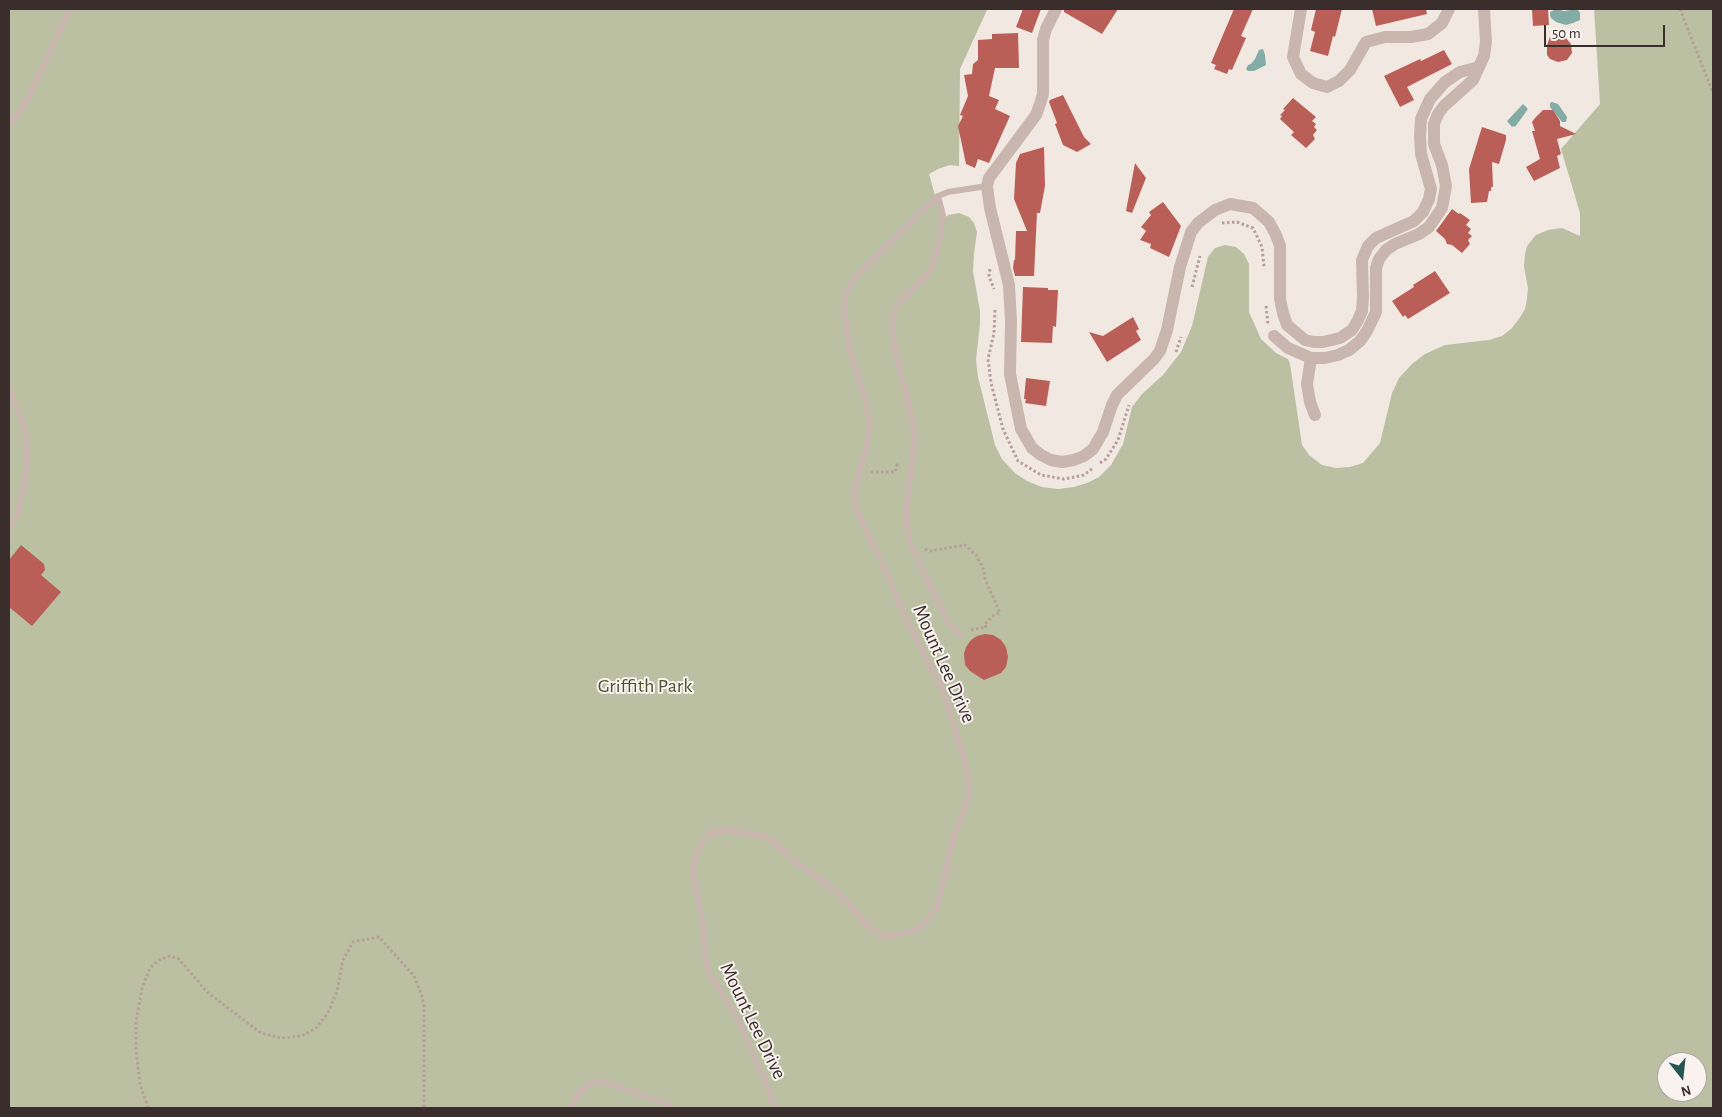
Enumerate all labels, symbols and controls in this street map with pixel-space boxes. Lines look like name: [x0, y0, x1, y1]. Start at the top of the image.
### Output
scale bar: [1547, 15, 1668, 47]
text: 50 m: [1552, 26, 1581, 41]
street label: Mount Lee Drive: [907, 601, 981, 727]
park label: Griffith Park: [598, 674, 692, 698]
street label: Mount Lee Drive: [714, 959, 792, 1083]
north arrow: [1657, 1052, 1707, 1102]
text: N: [1679, 1082, 1692, 1099]

